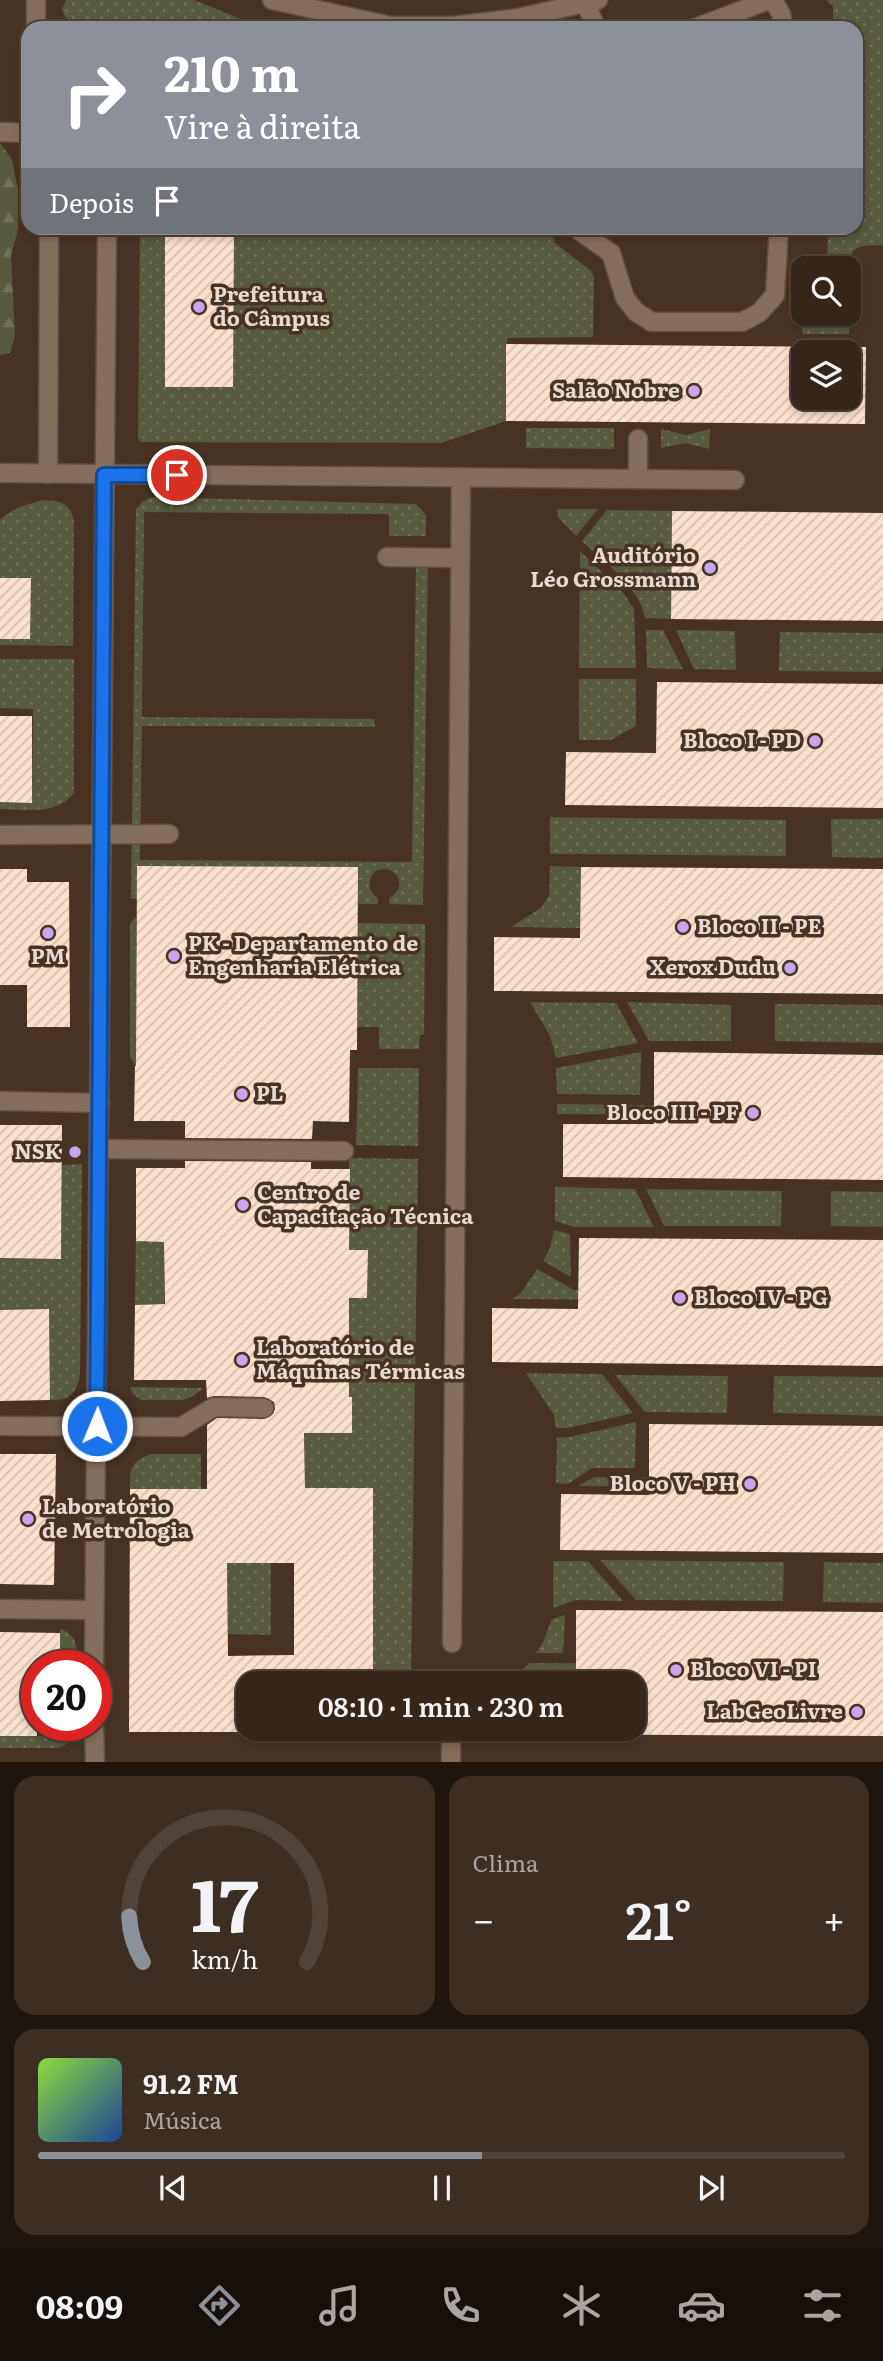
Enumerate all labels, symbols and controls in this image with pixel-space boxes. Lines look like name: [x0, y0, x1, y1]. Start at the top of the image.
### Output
text: 210 m: [164, 34, 299, 107]
icon: right: [49, 49, 140, 140]
text: Vire à direita: [164, 101, 361, 149]
text: Depois: [49, 182, 134, 221]
icon: arrive: [148, 182, 186, 220]
map controls: [791, 256, 861, 410]
button: search: [791, 256, 861, 326]
place label: Prefeitura do Câmpus: [213, 277, 330, 332]
marker: Prefeitura do Câmpus: [191, 299, 207, 315]
button: layers: [791, 340, 861, 410]
place label: Salão Nobre: [552, 373, 680, 404]
marker: Salão Nobre: [686, 383, 702, 399]
pin: [147, 445, 207, 505]
icon: arrive: [158, 456, 196, 494]
place label: Auditório Léo Grossmann: [530, 538, 696, 593]
marker: Auditório Léo Grossmann: [702, 560, 718, 576]
place label: Bloco I - PD: [683, 723, 801, 754]
marker: Bloco I - PD: [807, 733, 823, 749]
place label: Bloco II - PE: [697, 909, 822, 940]
marker: Bloco II - PE: [675, 919, 691, 935]
marker: PM: [40, 925, 56, 941]
place label: PK - Departamento de Engenharia Elétrica: [188, 926, 418, 981]
place label: PM: [31, 939, 65, 970]
marker: PK - Departamento de Engenharia Elétrica: [166, 948, 182, 964]
place label: Xerox Dudu: [650, 950, 776, 981]
marker: Xerox Dudu: [782, 960, 798, 976]
place label: PL: [256, 1076, 283, 1107]
marker: PL: [234, 1086, 250, 1102]
place label: Bloco III - PF: [606, 1095, 739, 1126]
marker: Bloco III - PF: [745, 1105, 761, 1121]
place label: NSK: [14, 1134, 62, 1165]
marker: NSK: [67, 1144, 83, 1160]
place label: Centro de Capacitação Técnica: [257, 1175, 474, 1230]
marker: Centro de Capacitação Técnica: [235, 1197, 251, 1213]
place label: Bloco IV - PG: [694, 1280, 828, 1311]
marker: Bloco IV - PG: [672, 1290, 688, 1306]
place label: Laboratório de Máquinas Térmicas: [256, 1330, 465, 1385]
marker: Laboratório de Máquinas Térmicas: [234, 1352, 250, 1368]
position arrow: [60, 1389, 134, 1463]
place label: Bloco V - PH: [609, 1466, 736, 1497]
marker: Bloco V - PH: [742, 1476, 758, 1492]
place label: Laboratório de Metrologia: [42, 1489, 191, 1544]
marker: Laboratório de Metrologia: [20, 1511, 36, 1527]
speed limit sign: 20: [21, 1650, 112, 1741]
place label: Bloco VI - PI: [690, 1652, 816, 1683]
marker: Bloco VI - PI: [668, 1662, 684, 1678]
text: 08:10 · 1 min · 230 m: [318, 1686, 564, 1725]
place label: LabGeoLivre: [706, 1694, 843, 1725]
marker: LabGeoLivre: [849, 1704, 865, 1720]
text: Clima: [473, 1845, 538, 1879]
text: 17: [191, 1846, 258, 1954]
text: 21°: [626, 1879, 692, 1956]
text: −: [473, 1889, 495, 1946]
text: +: [823, 1889, 845, 1946]
text: km/h: [191, 1939, 258, 1976]
text: 91.2 FM: [143, 2063, 239, 2102]
text: Música: [143, 2102, 222, 2136]
icon: previous: [154, 2169, 192, 2207]
icon: pause: [423, 2169, 461, 2207]
icon: next: [692, 2169, 730, 2207]
text: 08:09: [36, 2281, 123, 2329]
icon: directions: [195, 2281, 244, 2330]
icon: music: [315, 2281, 364, 2330]
icon: phone: [436, 2281, 485, 2330]
icon: climate: [557, 2281, 606, 2330]
icon: car: [677, 2281, 726, 2330]
icon: filters: [798, 2281, 847, 2330]

